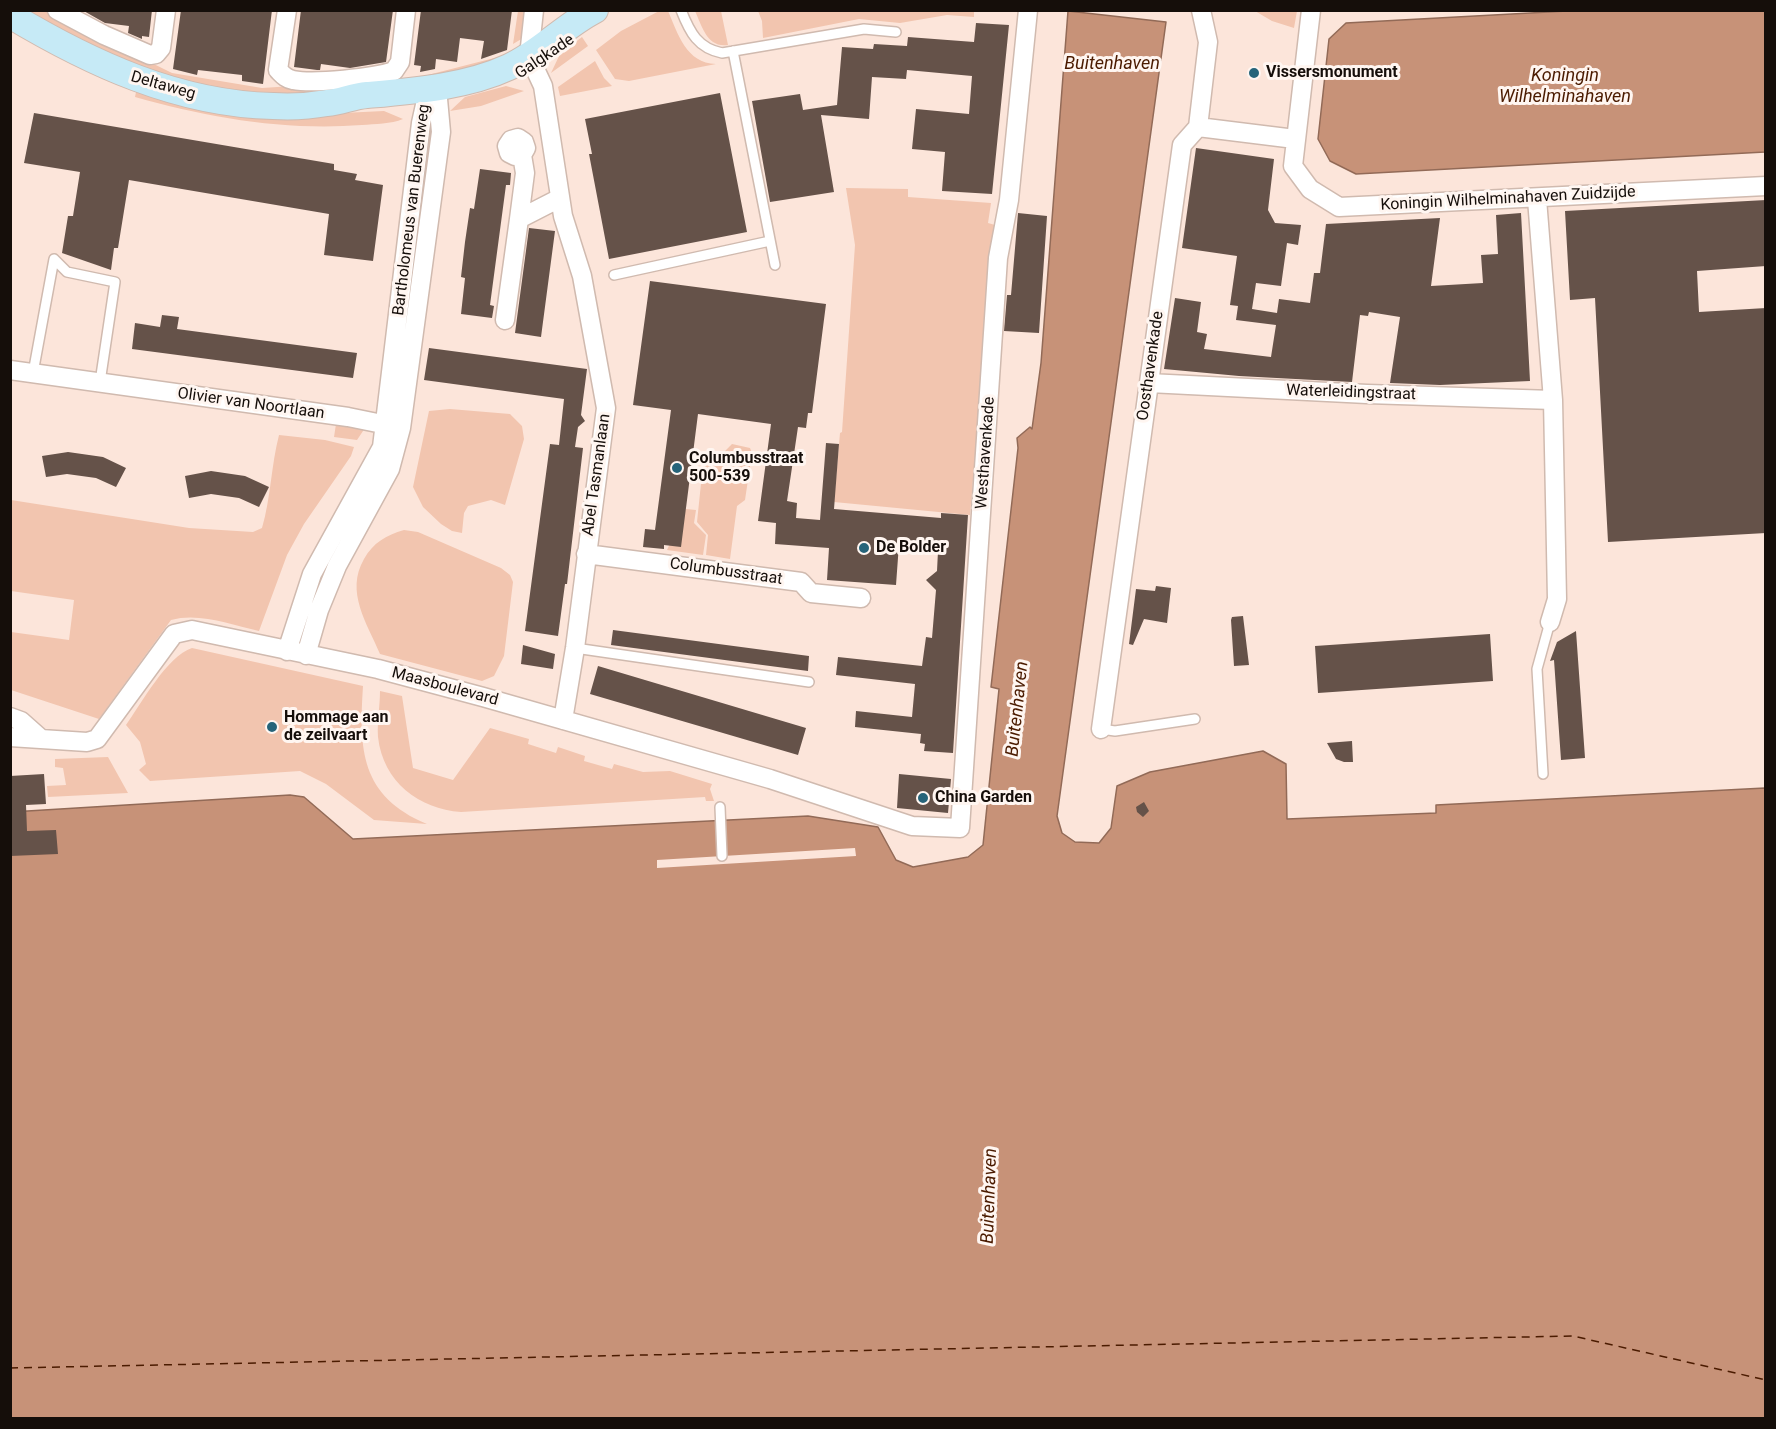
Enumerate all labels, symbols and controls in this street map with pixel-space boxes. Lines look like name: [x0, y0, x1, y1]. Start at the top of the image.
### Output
street label: Galgkade: [512, 30, 578, 84]
water label: Buitenhaven: [1064, 53, 1160, 75]
place label: Vissersmonument: [1266, 63, 1398, 83]
water label: Koningin Wilhelminahaven: [1499, 65, 1631, 107]
marker: Vissersmonument: [1247, 66, 1261, 80]
street label: Deltaweg: [128, 68, 198, 104]
street label: Bartholomeus van Buerenweg: [390, 103, 434, 317]
street label: Koningin Wilhelminahaven Zuidzijde: [1380, 183, 1636, 215]
street label: Oosthavenkade: [1134, 310, 1168, 422]
street label: Waterleidingstraat: [1286, 381, 1416, 405]
street label: Olivier van Noortlaan: [176, 384, 326, 424]
street label: Westhavenkade: [972, 396, 1000, 510]
street label: Abel Tasmanlaan: [579, 413, 615, 537]
place label: Columbusstraat 500-539: [689, 449, 804, 487]
marker: Columbusstraat 500-539: [670, 461, 684, 475]
place label: De Bolder: [876, 538, 946, 558]
marker: De Bolder: [857, 541, 871, 555]
street label: Columbusstraat: [668, 555, 784, 589]
water label: Buitenhaven: [1002, 660, 1034, 758]
street label: Maasboulevard: [390, 664, 500, 710]
place label: Hommage aan de zeilvaart: [284, 708, 388, 746]
marker: Hommage aan de zeilvaart: [265, 720, 279, 734]
place label: China Garden: [935, 788, 1032, 808]
marker: China Garden: [916, 791, 930, 805]
water label: Buitenhaven: [978, 1148, 1002, 1244]

